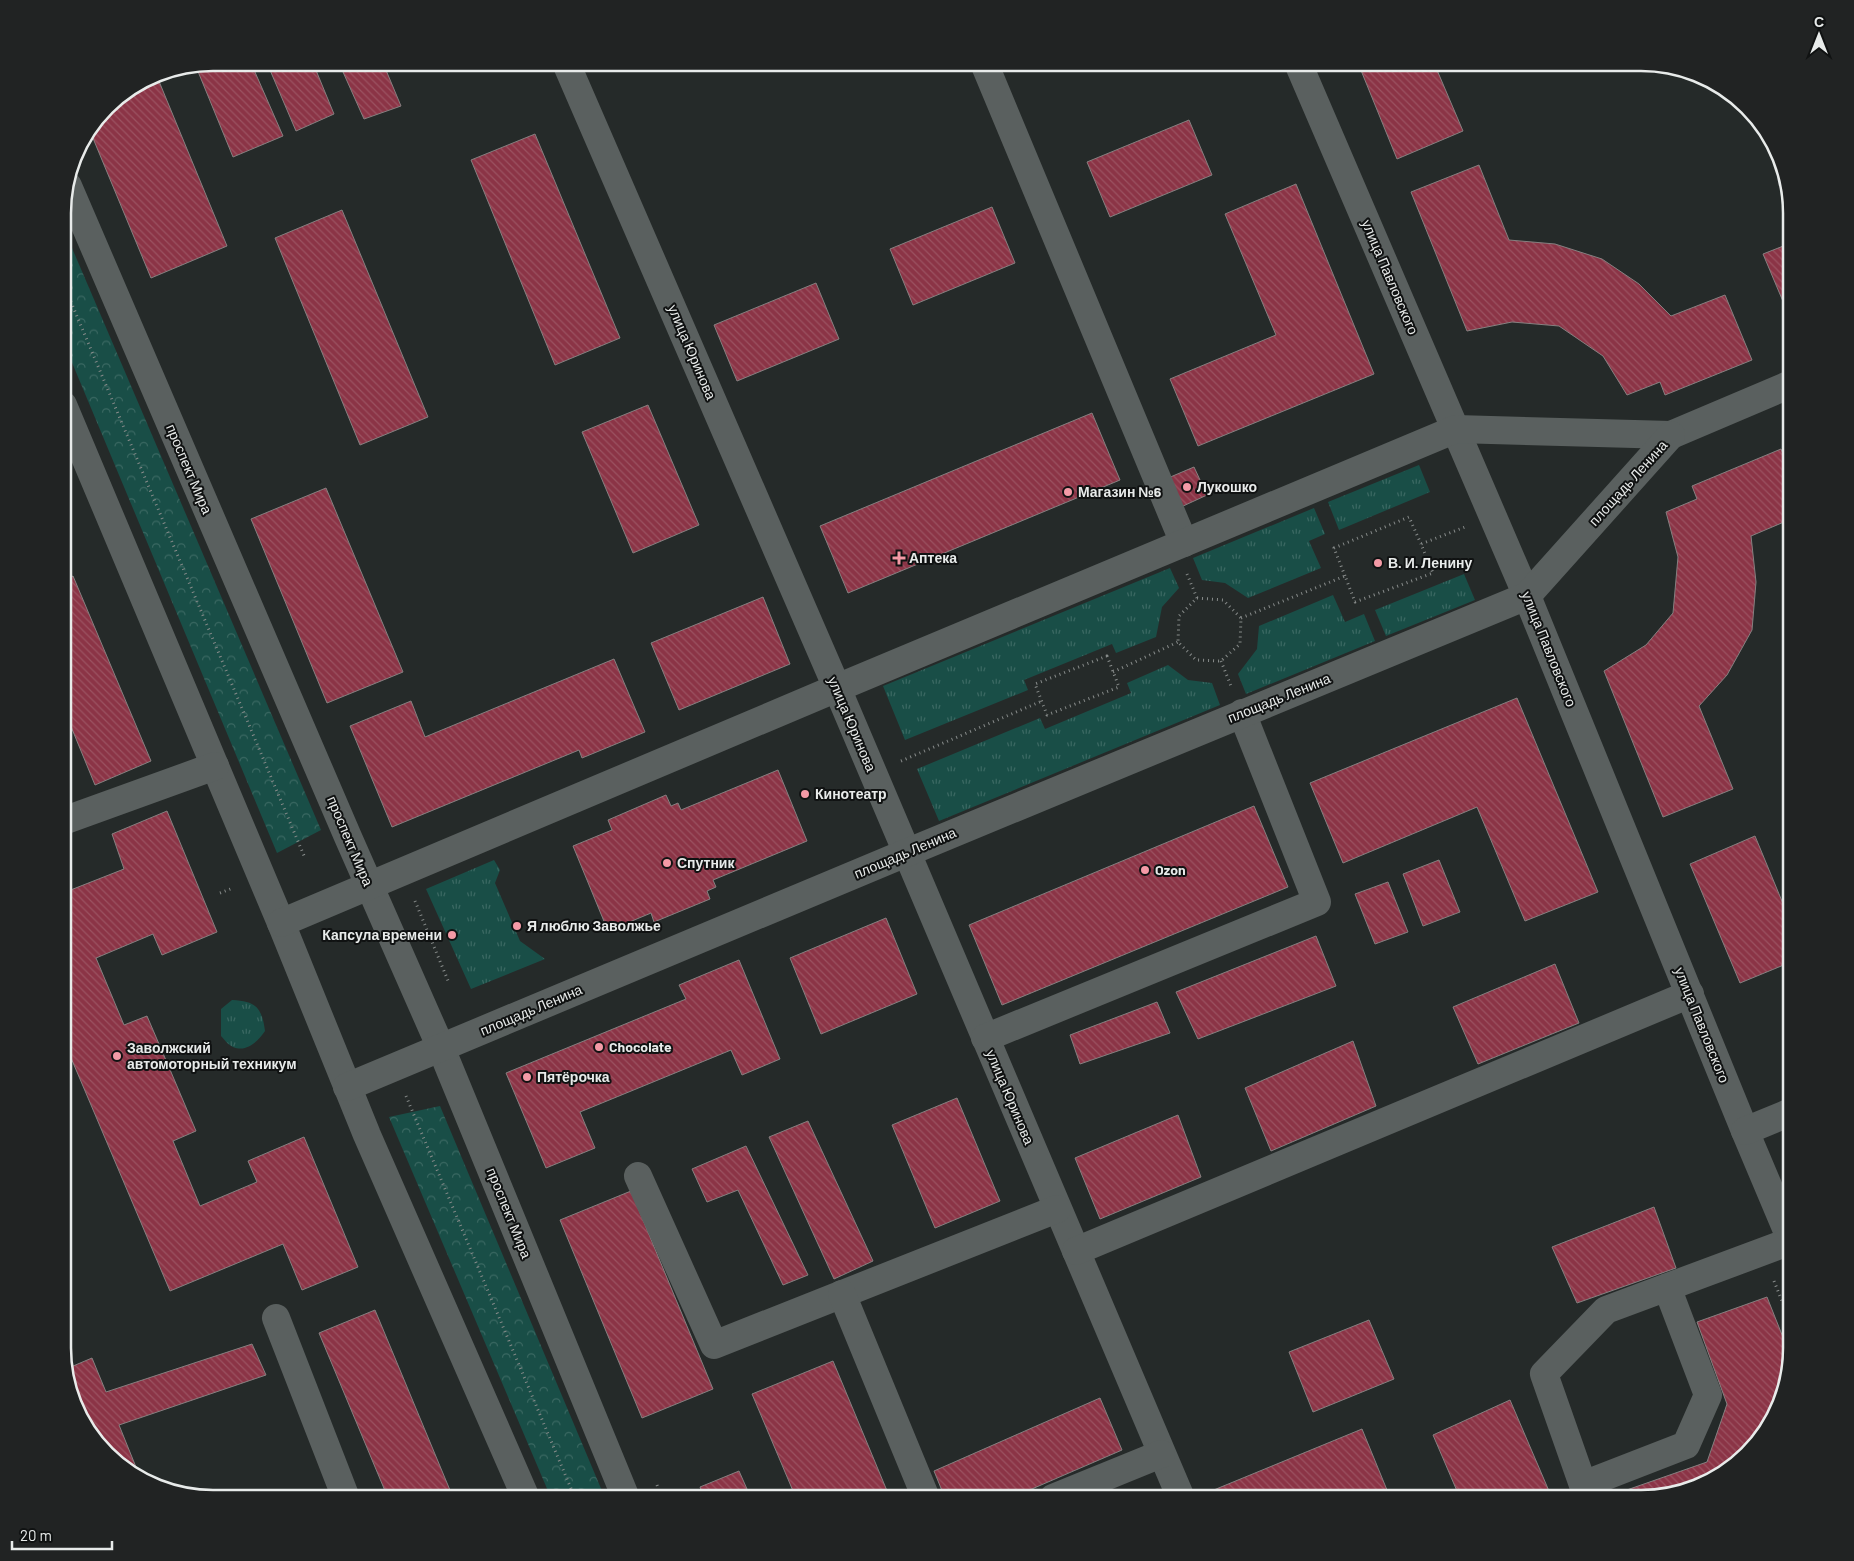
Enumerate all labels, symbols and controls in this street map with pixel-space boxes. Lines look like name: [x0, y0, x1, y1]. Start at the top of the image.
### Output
north arrow: [1794, 10, 1844, 60]
text: С: [1814, 13, 1824, 30]
street label: улица Павловского: [1359, 217, 1422, 337]
street label: улица Юринова: [665, 302, 720, 402]
street label: проспект Мира: [163, 421, 216, 517]
street label: площадь Ленина: [1585, 436, 1671, 529]
place label: Лукошко: [1197, 478, 1257, 495]
marker: Лукошко: [1181, 481, 1193, 493]
place label: Магазин №6: [1078, 483, 1162, 500]
marker: Магазин №6: [1062, 486, 1074, 498]
place label: Аптека: [909, 549, 957, 566]
marker: Аптека: [893, 552, 905, 564]
place label: В. И. Ленину: [1388, 554, 1472, 571]
marker: В. И. Ленину: [1372, 557, 1384, 569]
street label: улица Павловского: [1518, 588, 1581, 709]
street label: площадь Ленина: [1225, 669, 1333, 726]
street label: улица Юринова: [825, 674, 880, 774]
place label: Кинотеатр: [815, 785, 887, 802]
marker: Кинотеатр: [799, 788, 811, 800]
street label: проспект Мира: [324, 793, 377, 889]
street label: площадь Ленина: [851, 823, 959, 882]
place label: Спутник: [677, 854, 735, 871]
marker: Спутник: [661, 857, 673, 869]
place label: Ozon: [1155, 861, 1186, 878]
marker: Ozon: [1139, 864, 1151, 876]
place label: Я люблю Заволжье: [527, 917, 661, 934]
marker: Я люблю Заволжье: [511, 920, 523, 932]
place label: Капсула времени: [322, 926, 442, 943]
marker: Капсула времени: [446, 929, 458, 941]
street label: улица Павловского: [1671, 964, 1734, 1085]
street label: площадь Ленина: [477, 980, 585, 1039]
place label: Chocolate: [609, 1038, 672, 1055]
place label: Заволжский автомоторный техникум: [127, 1039, 297, 1072]
marker: Chocolate: [593, 1041, 605, 1053]
street label: улица Юринова: [983, 1047, 1038, 1147]
marker: Заволжский автомоторный техникум: [111, 1050, 123, 1062]
place label: Пятёрочка: [537, 1068, 610, 1085]
marker: Пятёрочка: [521, 1071, 533, 1083]
street label: проспект Мира: [484, 1165, 535, 1261]
scale bar: [12, 1518, 112, 1550]
text: 20 m: [20, 1526, 52, 1544]

